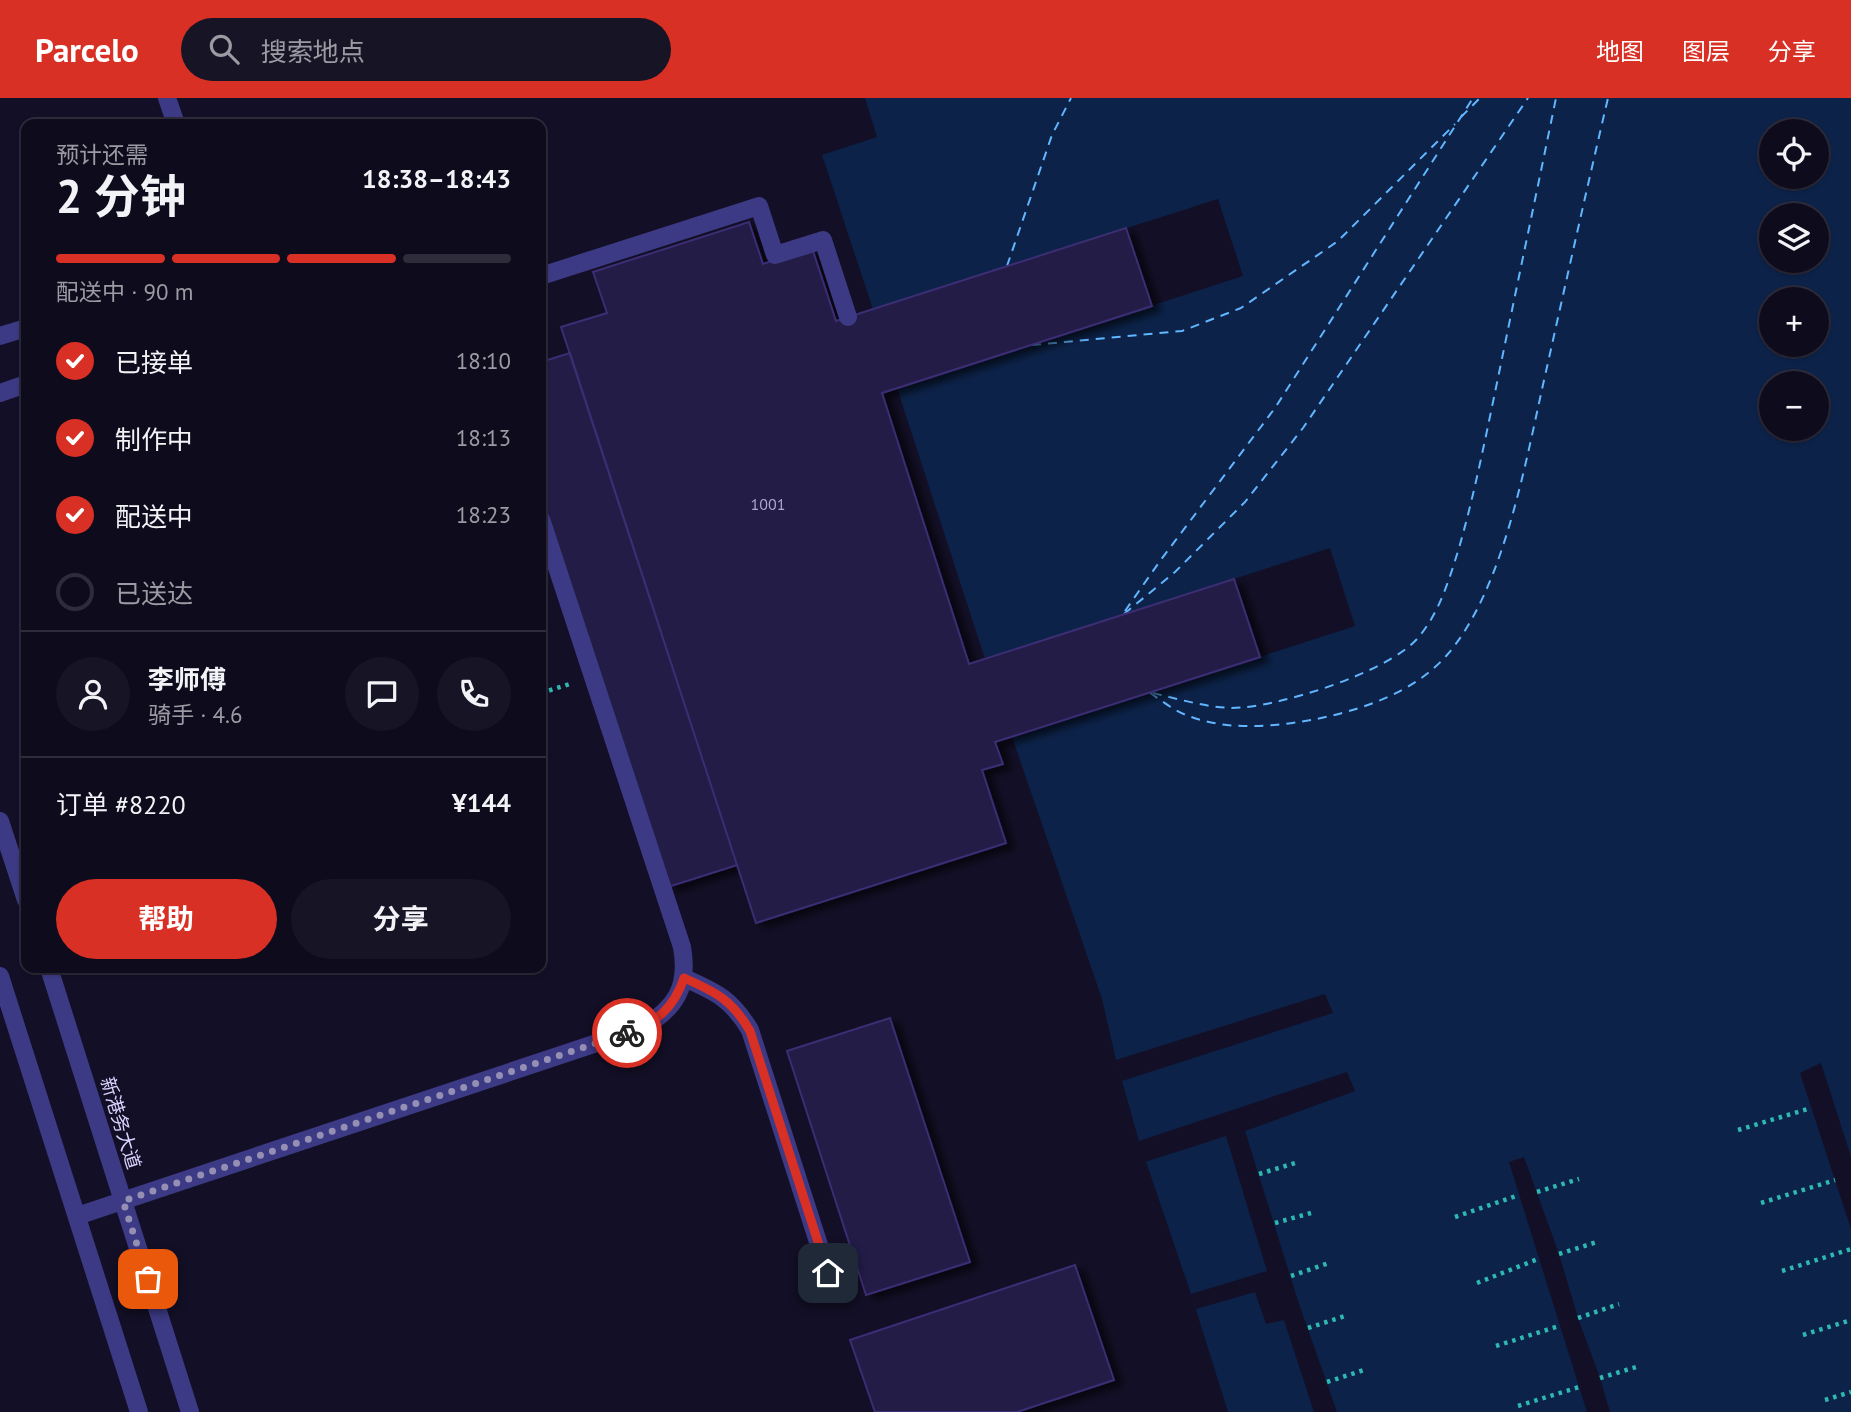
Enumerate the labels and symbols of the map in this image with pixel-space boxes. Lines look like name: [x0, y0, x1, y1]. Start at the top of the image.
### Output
house number: 1001: [751, 494, 785, 514]
courier: [592, 998, 662, 1068]
street label: 新港务大道: [96, 1074, 146, 1172]
pin: [798, 1243, 858, 1303]
pin: [118, 1249, 178, 1309]

